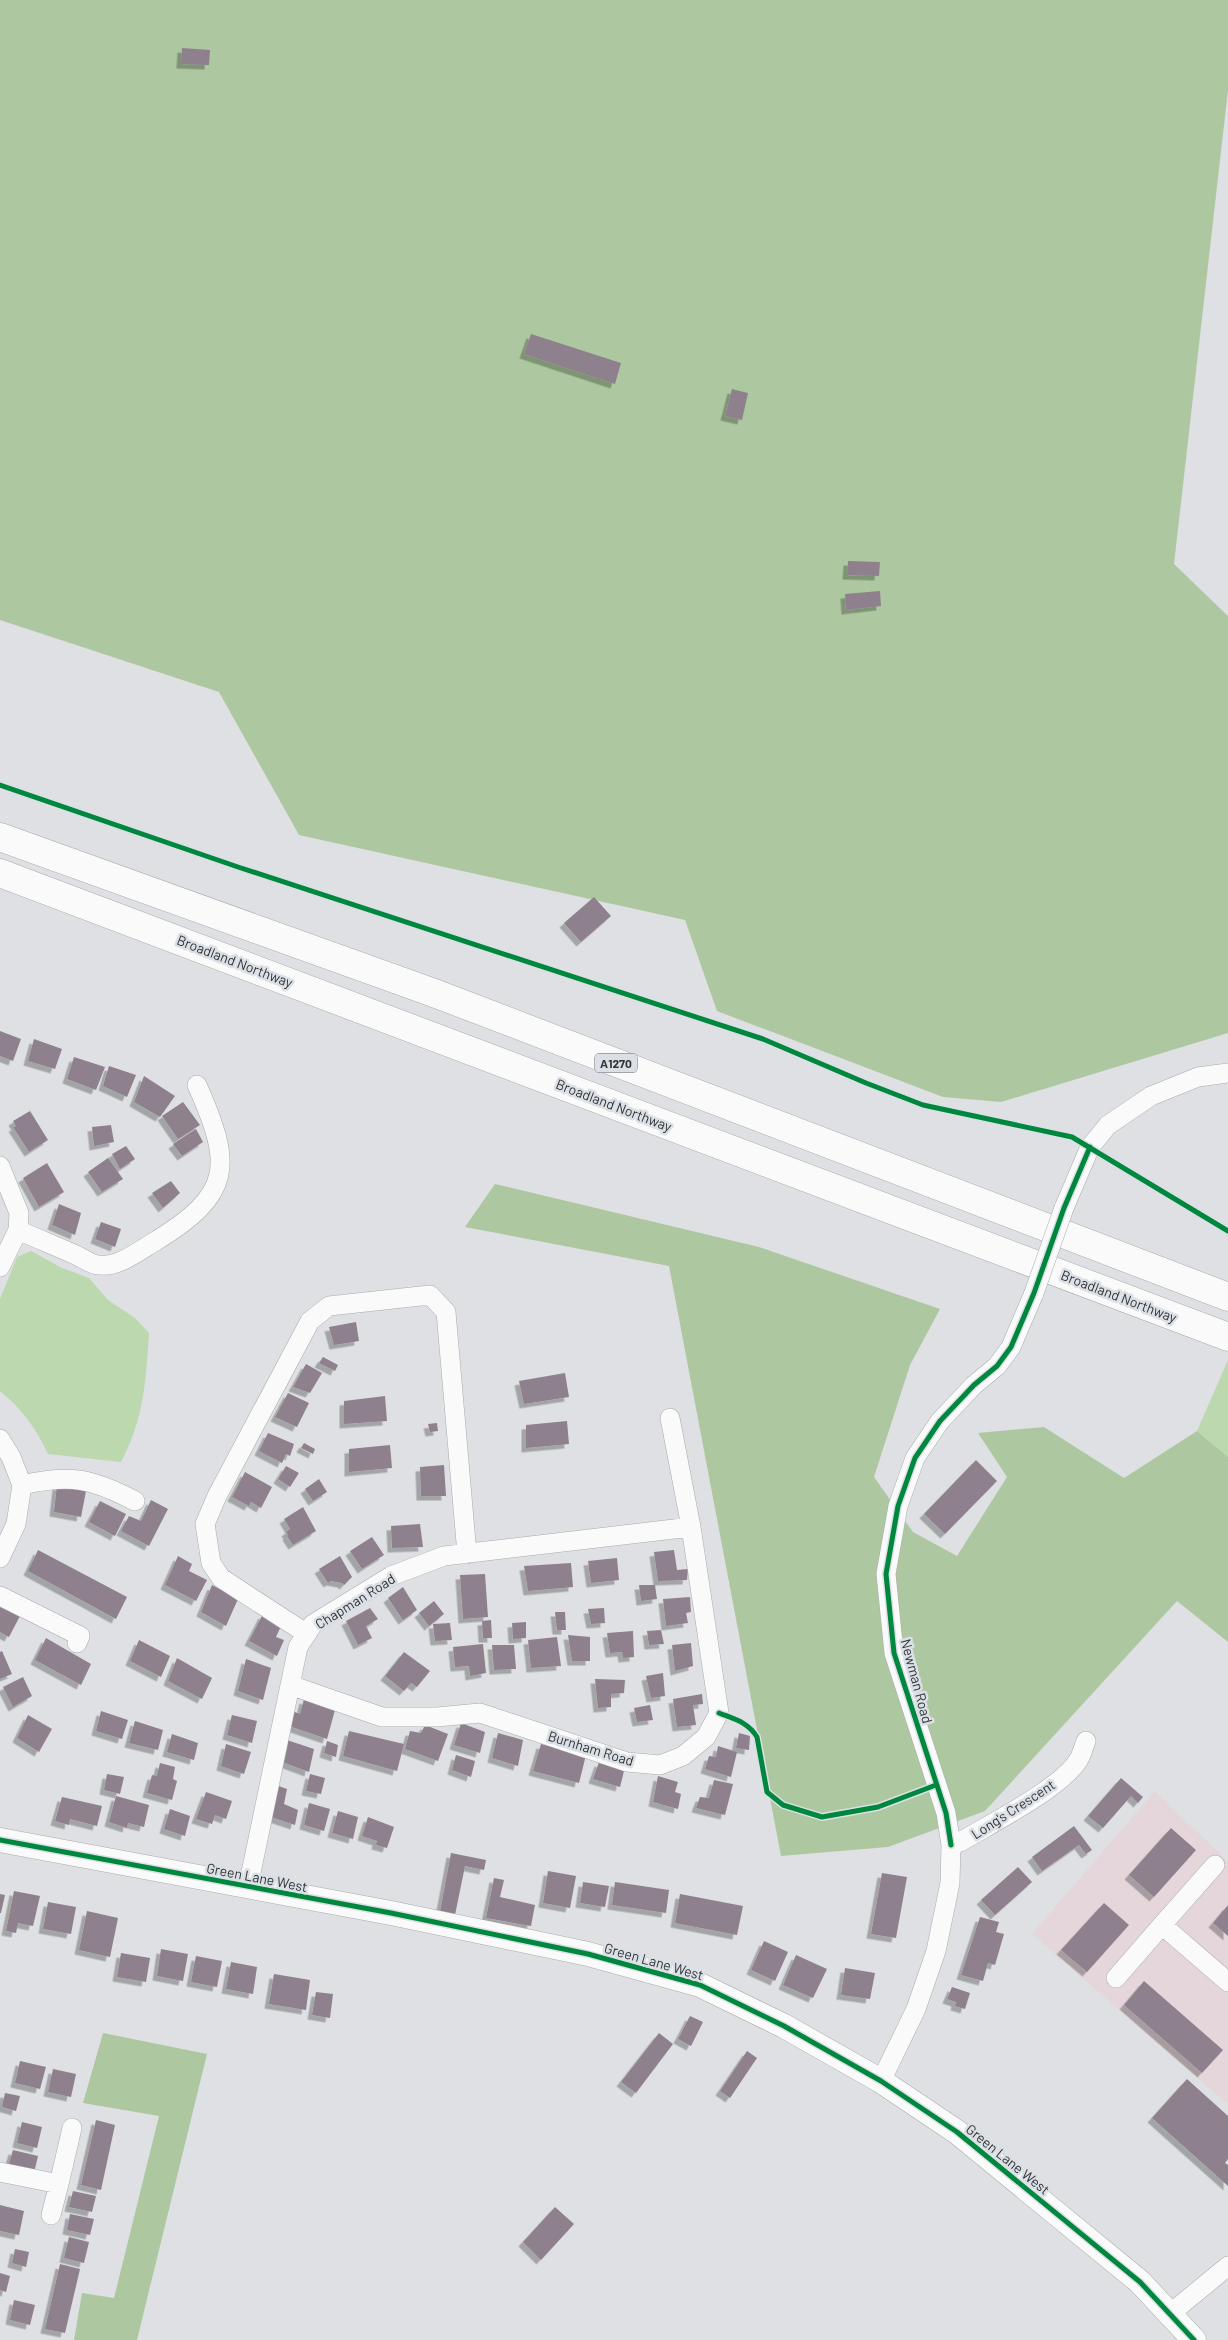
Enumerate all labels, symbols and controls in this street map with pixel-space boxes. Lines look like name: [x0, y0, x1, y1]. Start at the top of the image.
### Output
street label: Broadland Northway: [175, 931, 296, 991]
road number: A1270: [595, 1054, 637, 1072]
street label: Broadland Northway: [554, 1075, 675, 1135]
street label: Broadland Northway: [1059, 1266, 1180, 1326]
street label: Chapman Road: [312, 1570, 398, 1632]
street label: Newman Road: [898, 1637, 936, 1725]
street label: Burnham Road: [546, 1727, 636, 1769]
street label: Long's Crescent: [968, 1776, 1058, 1842]
street label: Green Lane West: [205, 1859, 309, 1895]
street label: Green Lane West: [602, 1939, 706, 1983]
street label: Green Lane West: [963, 2120, 1053, 2198]

